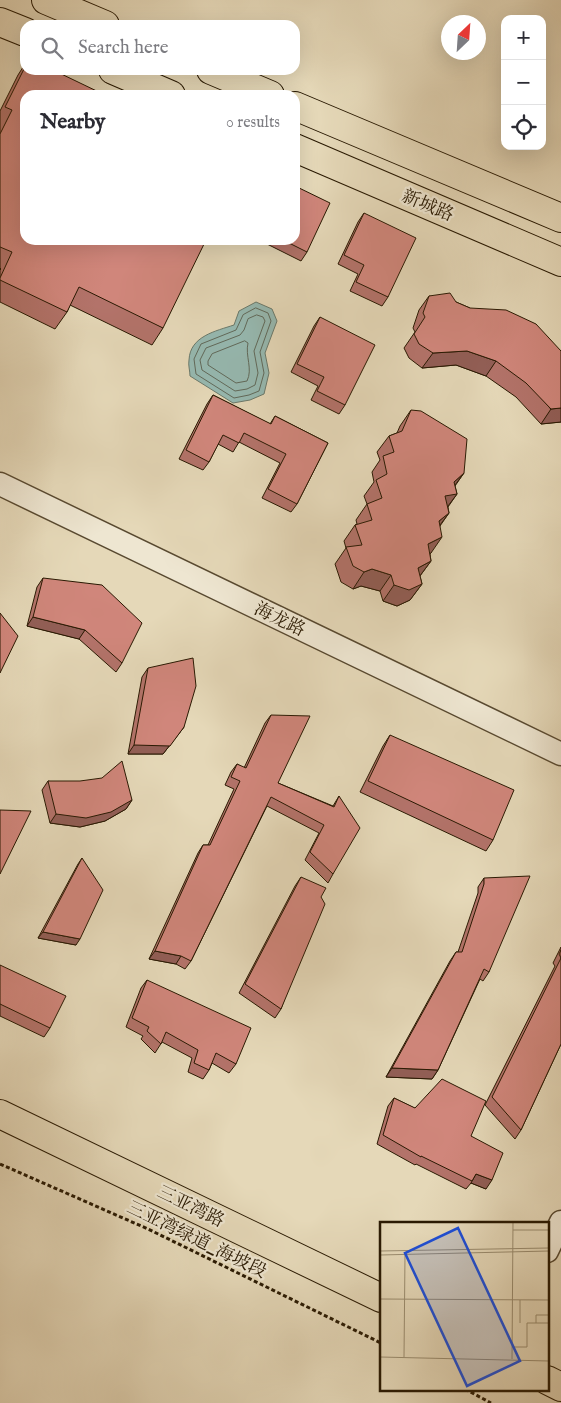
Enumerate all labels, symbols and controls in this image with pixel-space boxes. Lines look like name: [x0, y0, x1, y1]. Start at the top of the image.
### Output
north arrow: [441, 15, 486, 60]
map controls: [501, 15, 546, 150]
button: +: [501, 15, 546, 60]
search box: [20, 20, 300, 75]
icon: search: [38, 34, 66, 62]
text: Search here: [78, 36, 169, 60]
button: −: [501, 60, 546, 105]
button: locate: [501, 105, 546, 150]
text: Nearby: [40, 109, 105, 136]
text: 0 results: [226, 113, 280, 133]
street label: 新城路: [398, 185, 457, 228]
street label: 海龙路: [250, 598, 309, 643]
street label: 三亚湾路: [153, 1181, 228, 1233]
street label: 三亚湾绿道_海坡段: [123, 1197, 270, 1284]
inset map: [380, 1222, 548, 1390]

